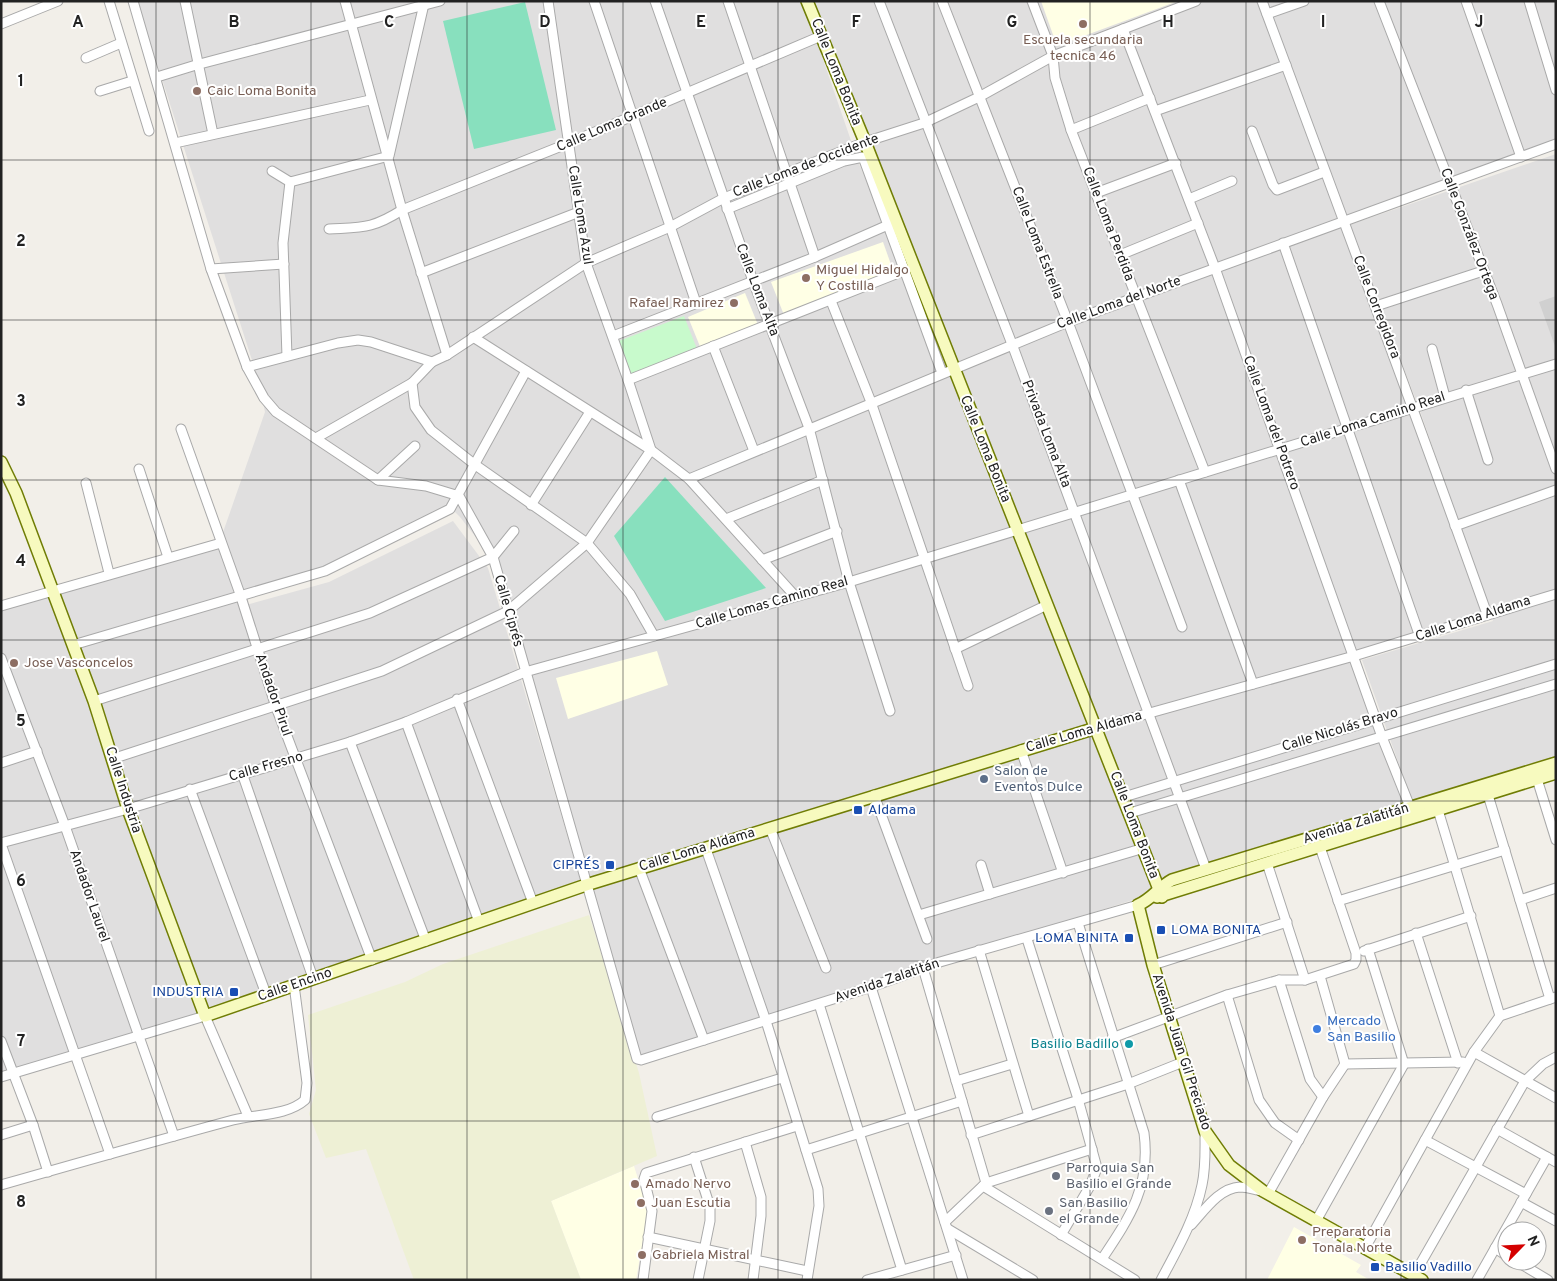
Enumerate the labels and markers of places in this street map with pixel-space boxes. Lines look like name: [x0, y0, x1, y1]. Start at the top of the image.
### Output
marker: Escuela secundaria tecnica 46: [1077, 18, 1089, 30]
place label: Escuela secundaria tecnica 46: [1023, 32, 1143, 65]
place label: Caic Loma Bonita: [207, 83, 316, 100]
marker: Caic Loma Bonita: [191, 85, 203, 97]
place label: Miguel Hidalgo Y Costilla: [816, 262, 909, 295]
marker: Miguel Hidalgo Y Costilla: [800, 272, 812, 284]
place label: Rafael Ramirez: [629, 295, 724, 312]
marker: Rafael Ramirez: [728, 297, 740, 309]
place label: Jose Vasconcelos: [24, 655, 133, 672]
marker: Jose Vasconcelos: [8, 657, 20, 669]
place label: Salon de Eventos Dulce: [994, 763, 1083, 796]
marker: Salon de Eventos Dulce: [978, 773, 990, 785]
place label: Aldama: [868, 802, 916, 819]
marker: Aldama: [852, 804, 864, 816]
place label: CIPRÉS: [552, 856, 600, 874]
marker: CIPRÉS: [604, 859, 616, 871]
place label: LOMA BONITA: [1171, 922, 1261, 939]
marker: LOMA BONITA: [1155, 924, 1167, 936]
place label: LOMA BINITA: [1035, 930, 1119, 947]
marker: LOMA BINITA: [1123, 932, 1135, 944]
place label: INDUSTRIA: [152, 984, 224, 1001]
marker: INDUSTRIA: [228, 986, 240, 998]
place label: Mercado San Basilio: [1327, 1013, 1396, 1046]
marker: Mercado San Basilio: [1311, 1023, 1323, 1035]
place label: Basilio Badillo: [1030, 1036, 1119, 1053]
marker: Basilio Badillo: [1123, 1038, 1135, 1050]
place label: Parroquia San Basilio el Grande: [1066, 1160, 1171, 1193]
marker: Parroquia San Basilio el Grande: [1050, 1170, 1062, 1182]
place label: Amado Nervo: [645, 1176, 731, 1193]
marker: Amado Nervo: [629, 1178, 641, 1190]
place label: Juan Escutia: [651, 1195, 731, 1212]
place label: San Basilio el Grande: [1059, 1195, 1128, 1228]
marker: Juan Escutia: [635, 1197, 647, 1209]
marker: San Basilio el Grande: [1043, 1205, 1055, 1217]
place label: Preparatoria Tonala Norte: [1312, 1224, 1392, 1257]
marker: Preparatoria Tonala Norte: [1296, 1234, 1308, 1246]
place label: Gabriela Mistral: [652, 1247, 750, 1264]
marker: Gabriela Mistral: [636, 1249, 648, 1261]
place label: Basilio Vadillo: [1385, 1259, 1472, 1276]
marker: Basilio Vadillo: [1369, 1261, 1381, 1273]

